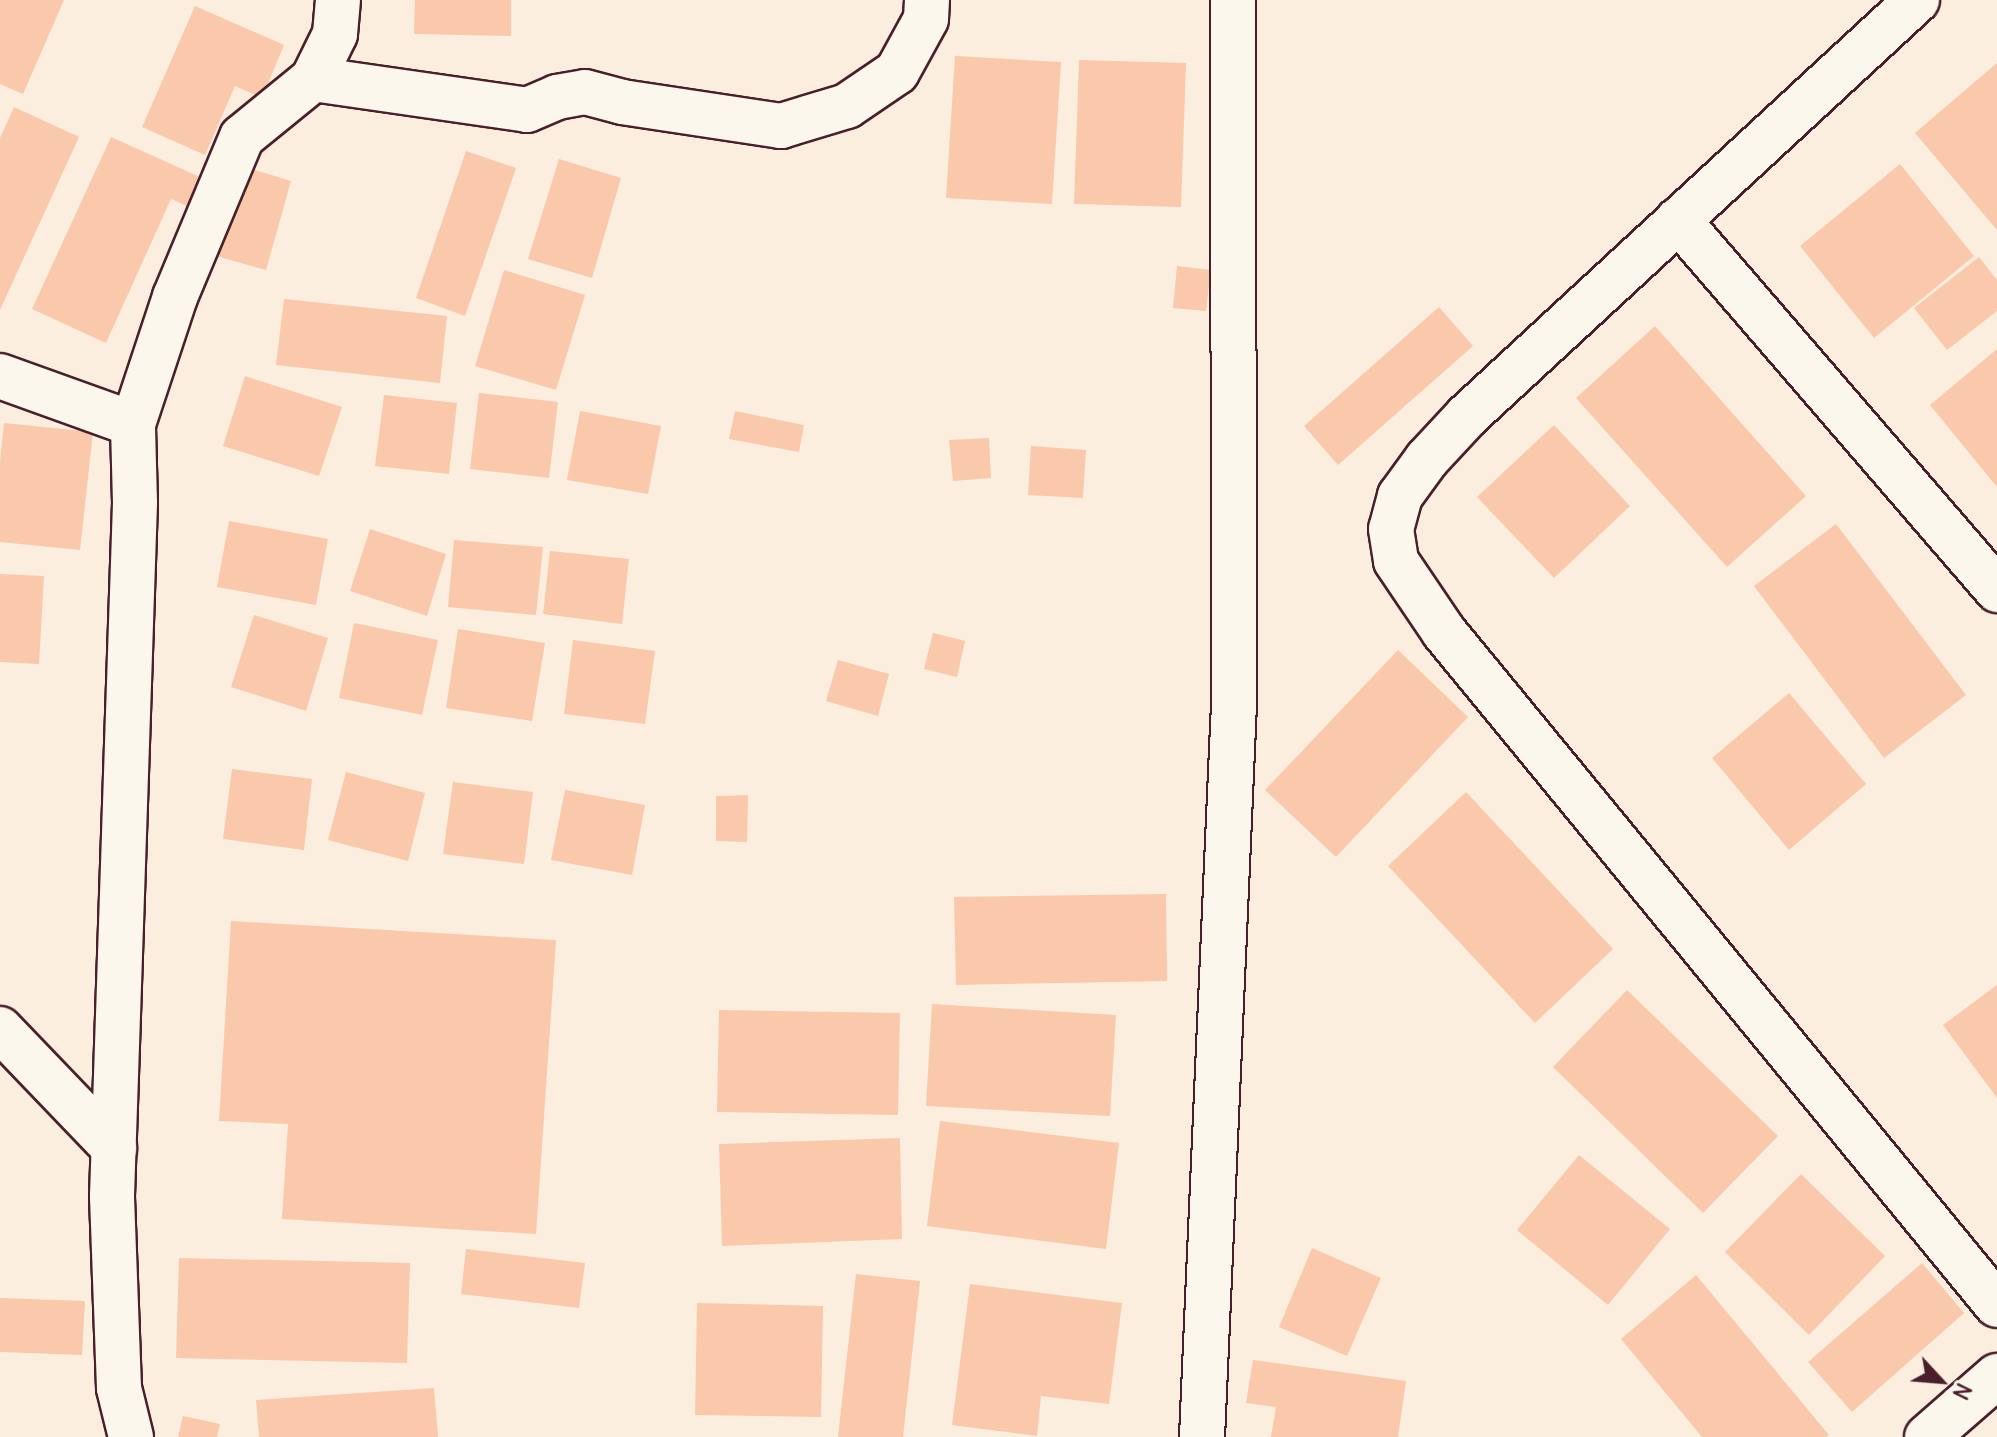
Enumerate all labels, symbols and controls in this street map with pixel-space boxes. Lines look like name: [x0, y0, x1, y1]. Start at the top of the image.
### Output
north arrow: [1901, 1341, 1981, 1421]
text: N: [1947, 1379, 1978, 1404]

